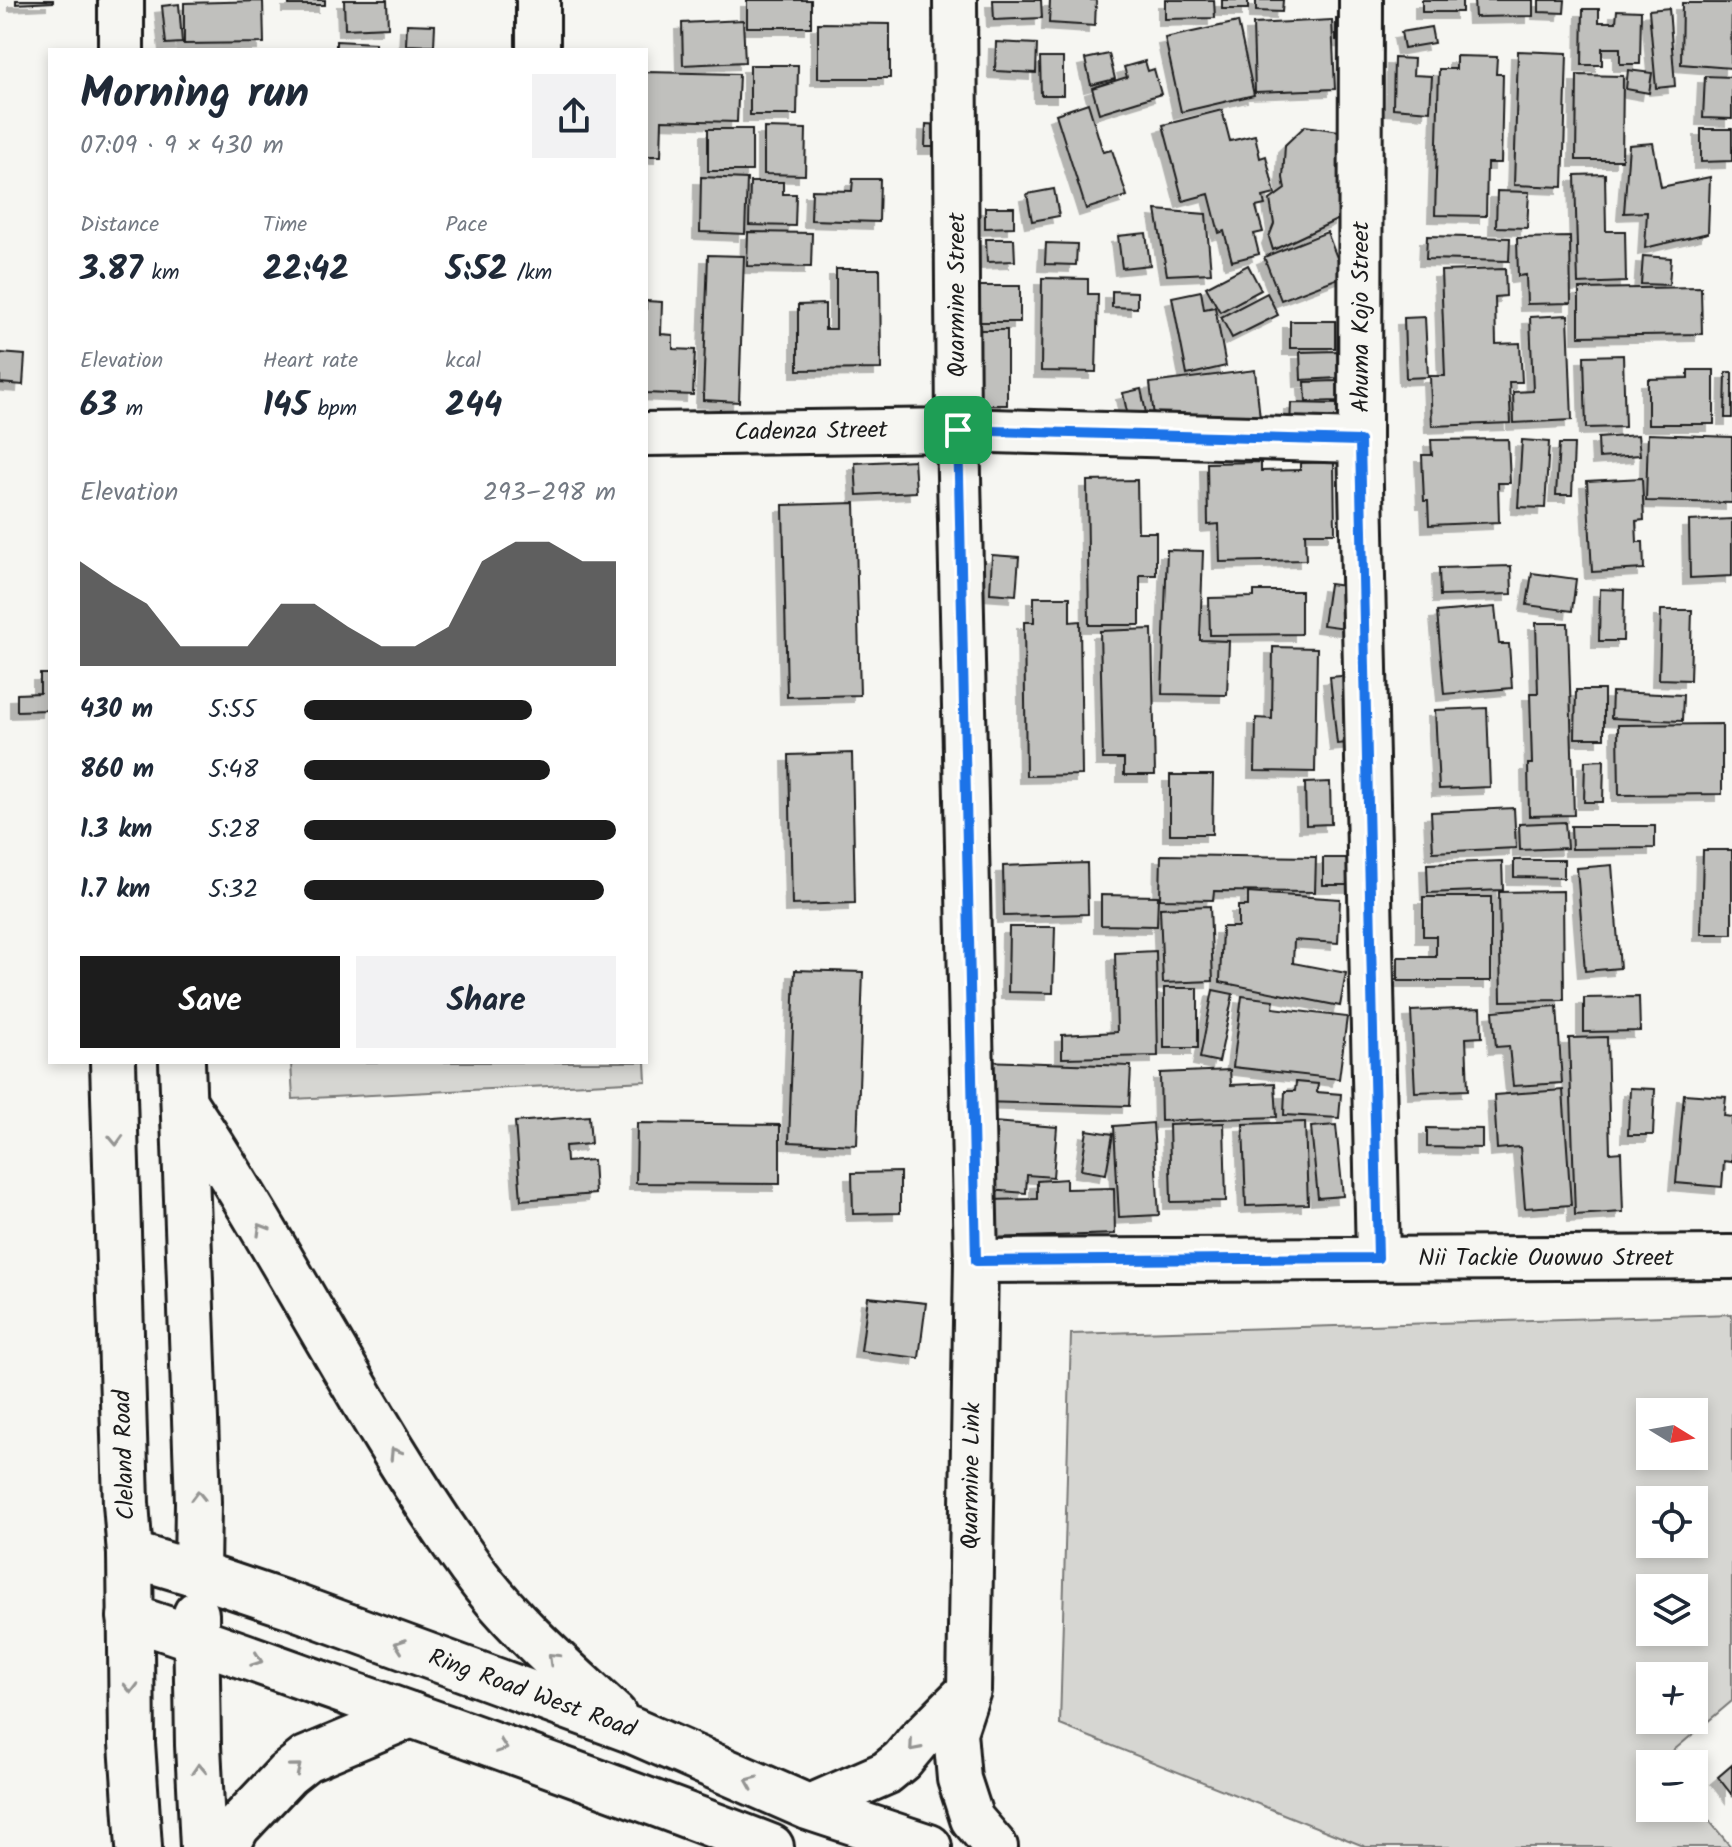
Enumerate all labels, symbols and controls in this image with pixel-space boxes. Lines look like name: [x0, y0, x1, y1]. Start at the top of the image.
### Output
text: Morning run: [80, 60, 309, 130]
button: share: [532, 74, 616, 158]
text: 07:09 · 9 × 430 m: [80, 125, 284, 167]
text: Distance: [80, 208, 159, 243]
text: Time: [263, 208, 307, 243]
text: Pace: [445, 208, 487, 243]
street label: Quarmine Street: [938, 212, 977, 378]
street label: Ahuma Kojo Street: [1342, 221, 1381, 413]
text: 3.87: [80, 243, 143, 297]
text: 22:42: [263, 243, 349, 297]
text: 5:52: [445, 243, 508, 297]
text: km: [143, 256, 179, 291]
text: /km: [508, 256, 552, 291]
text: Elevation: [80, 344, 163, 379]
text: Heart rate: [263, 344, 358, 379]
text: kcal: [445, 344, 481, 379]
text: 63: [80, 379, 117, 433]
text: 145: [263, 379, 309, 433]
text: 244: [445, 379, 502, 433]
text: m: [117, 392, 143, 427]
text: bpm: [309, 392, 357, 427]
pin: [924, 396, 992, 464]
icon: arrive: [936, 408, 980, 452]
street label: Cadenza Street: [734, 411, 889, 453]
text: Elevation: [80, 472, 178, 514]
text: 293–298 m: [483, 472, 616, 514]
text: 430 m: [80, 689, 153, 731]
text: 5:55: [208, 689, 256, 731]
text: 860 m: [80, 749, 154, 791]
text: 5:48: [208, 749, 258, 791]
text: 1.3 km: [80, 809, 152, 851]
text: 5:28: [208, 809, 259, 851]
text: 1.7 km: [80, 869, 150, 911]
text: 5:32: [208, 869, 258, 911]
button: Save: [80, 956, 340, 1048]
button: Share: [356, 956, 616, 1048]
one-way arrow: [107, 1134, 124, 1147]
one-way arrow: [256, 1223, 272, 1238]
street label: Nii Tackie Ouowuo Street: [1418, 1239, 1675, 1278]
street label: Cleland Road: [103, 1388, 147, 1521]
north arrow: [1636, 1398, 1708, 1470]
map controls: [1636, 1398, 1708, 1822]
street label: Quarmine Link: [951, 1401, 993, 1550]
one-way arrow: [390, 1447, 405, 1461]
button: locate: [1636, 1486, 1708, 1558]
one-way arrow: [189, 1489, 206, 1502]
button: layers: [1636, 1574, 1708, 1646]
one-way arrow: [394, 1638, 408, 1655]
street label: Ring Road West Road: [423, 1638, 642, 1750]
one-way arrow: [249, 1651, 263, 1667]
one-way arrow: [547, 1654, 562, 1668]
button: +: [1636, 1662, 1708, 1734]
one-way arrow: [123, 1682, 140, 1695]
one-way arrow: [910, 1736, 924, 1751]
one-way arrow: [494, 1738, 508, 1754]
button: −: [1636, 1750, 1708, 1822]
one-way arrow: [191, 1762, 208, 1775]
one-way arrow: [287, 1763, 301, 1778]
one-way arrow: [745, 1775, 759, 1791]

